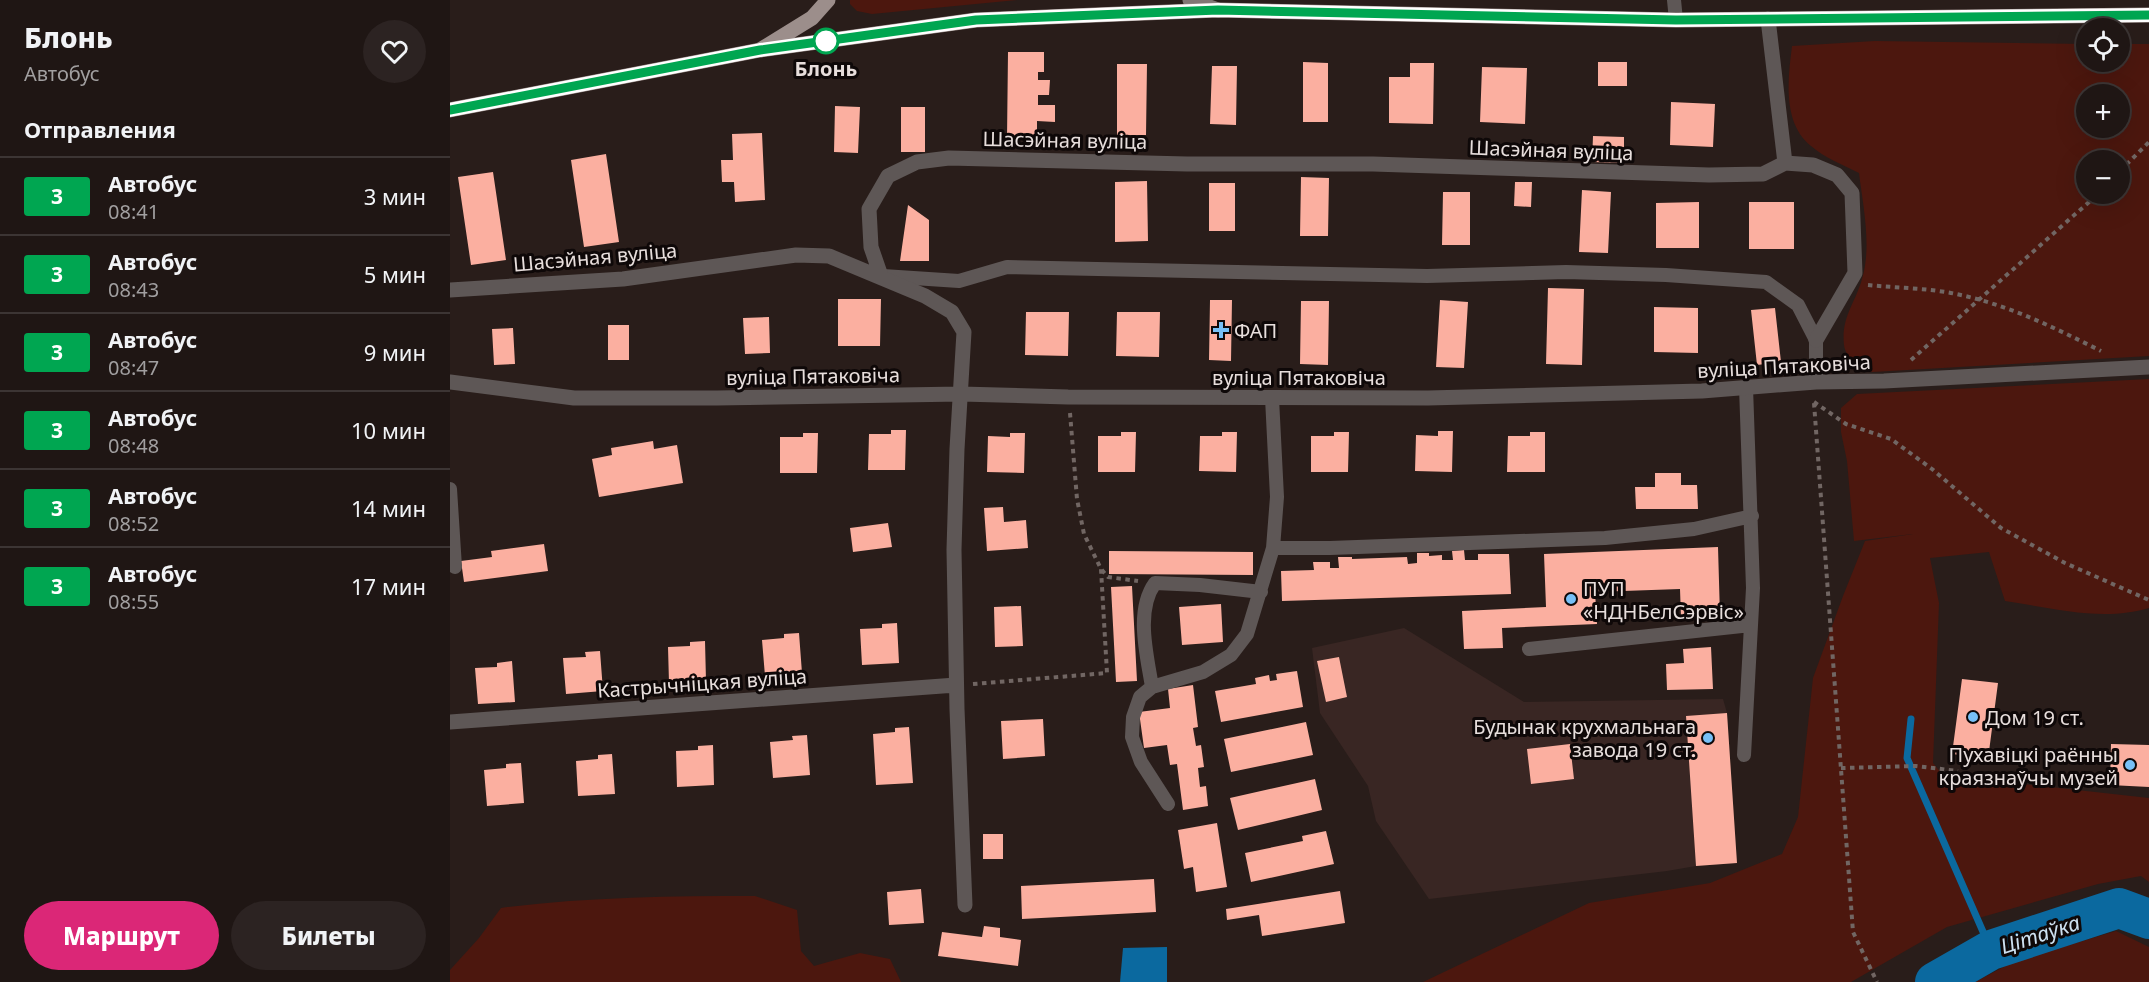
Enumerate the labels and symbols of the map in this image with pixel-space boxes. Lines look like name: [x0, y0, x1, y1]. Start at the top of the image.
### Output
marker: Блонь: [813, 28, 839, 54]
place label: Блонь: [795, 55, 858, 82]
street label: Шасэйная вуліца: [982, 125, 1148, 155]
street label: Шасэйная вуліца: [1468, 134, 1634, 166]
street label: Шасэйная вуліца: [512, 236, 678, 278]
place label: ФАП: [1234, 317, 1277, 344]
marker: ФАП: [1212, 321, 1230, 339]
street label: вуліца Пятаковіча: [1697, 348, 1871, 384]
street label: вуліца Пятаковіча: [726, 361, 900, 391]
street label: вуліца Пятаковіча: [1212, 364, 1386, 391]
place label: ПУП «НДНБелСэрвіс»: [1583, 575, 1744, 625]
marker: ПУП «НДНБелСэрвіс»: [1564, 592, 1578, 606]
street label: Кастрычніцкая вуліца: [596, 662, 808, 704]
place label: Дом 19 ст.: [1985, 704, 2084, 731]
marker: Дом 19 ст.: [1966, 710, 1980, 724]
place label: Будынак крухмальнага завода 19 ст.: [1473, 713, 1696, 763]
marker: Будынак крухмальнага завода 19 ст.: [1701, 731, 1715, 745]
place label: Пухавіцкі раённы краязнаўчы музей: [1939, 741, 2118, 791]
marker: Пухавіцкі раённы краязнаўчы музей: [2123, 758, 2137, 772]
water label: Цітаўка: [1997, 908, 2083, 960]

